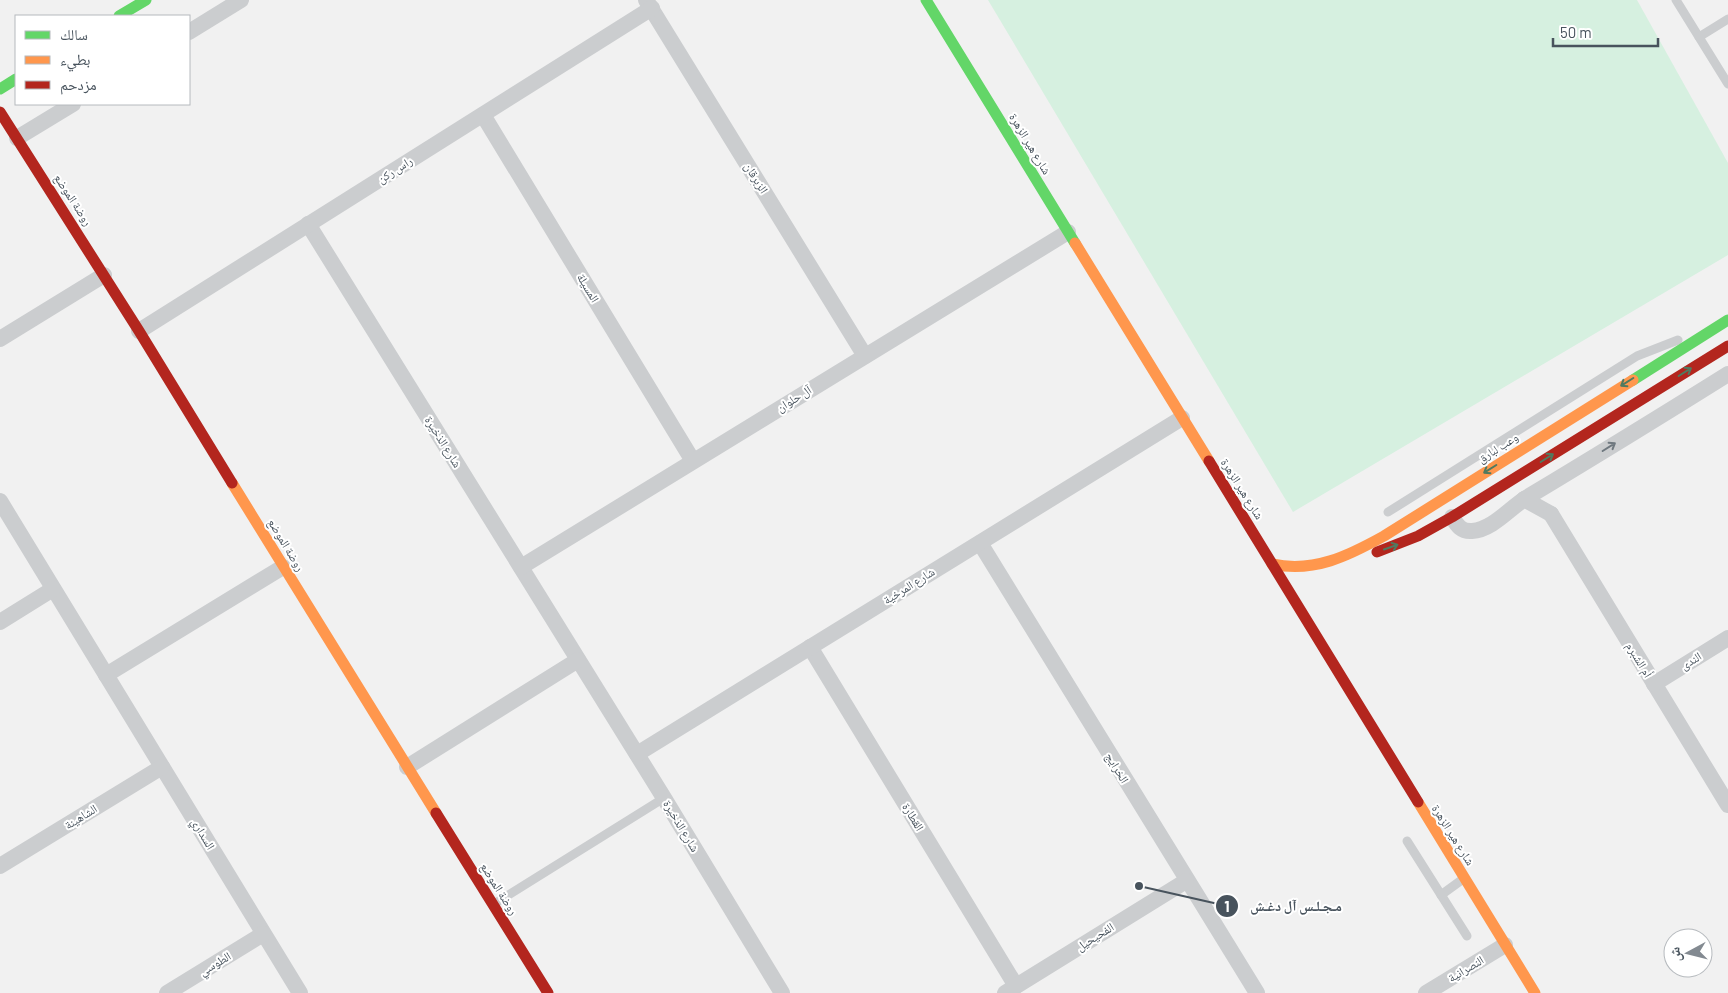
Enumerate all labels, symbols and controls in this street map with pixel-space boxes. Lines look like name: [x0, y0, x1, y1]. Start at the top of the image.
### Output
legend: [15, 15, 190, 105]
scale bar: [1553, 15, 1658, 47]
text: 50 m: [1560, 23, 1592, 41]
text: سالك: [60, 25, 88, 43]
text: بطيء: [60, 50, 90, 72]
text: مزدحم: [60, 75, 97, 95]
street label: شارع هير الزهرة: [1005, 110, 1055, 178]
street label: راس ركن: [374, 153, 415, 186]
street label: الزبرقان: [741, 160, 772, 196]
street label: روضة الموضع: [51, 171, 96, 229]
street label: المسيلة: [574, 271, 603, 305]
one-way arrow: [1678, 367, 1692, 377]
one-way arrow: [1620, 377, 1634, 387]
street label: آل حلوان: [773, 382, 815, 415]
street label: شارع الذخيرة: [421, 413, 465, 471]
street label: وعب لبارق: [1475, 429, 1521, 466]
one-way arrow: [1602, 442, 1616, 452]
one-way arrow: [1540, 453, 1554, 463]
street label: شارع هير الزهرة: [1217, 456, 1267, 523]
one-way arrow: [1483, 465, 1497, 475]
street label: روضة الموضع: [265, 516, 308, 574]
one-way arrow: [1383, 542, 1399, 552]
street label: شارع المرخية: [880, 564, 938, 608]
street label: أم الشبرم: [1622, 639, 1656, 681]
street label: الندى: [1677, 648, 1704, 673]
street label: الخرايج: [1102, 750, 1132, 786]
street label: شارع الذخيرة: [659, 797, 703, 855]
street label: القطارة: [900, 800, 928, 833]
street label: الشاهينة: [62, 801, 100, 833]
street label: شارع هير الزهرة: [1428, 802, 1478, 869]
street label: السداري: [186, 815, 219, 854]
street label: روضة الموضع: [478, 860, 522, 918]
callout: مـجـلـس آل دغـش: [1215, 892, 1351, 921]
text: 1: [1224, 897, 1230, 915]
text: مـجـلـس آل دغـش: [1250, 897, 1342, 915]
street label: الفحيحيل: [1073, 919, 1117, 954]
north arrow: [1663, 928, 1713, 978]
text: ش: [1665, 946, 1685, 963]
street label: الطوسي: [196, 948, 235, 982]
street label: النصرانية: [1445, 952, 1487, 985]

